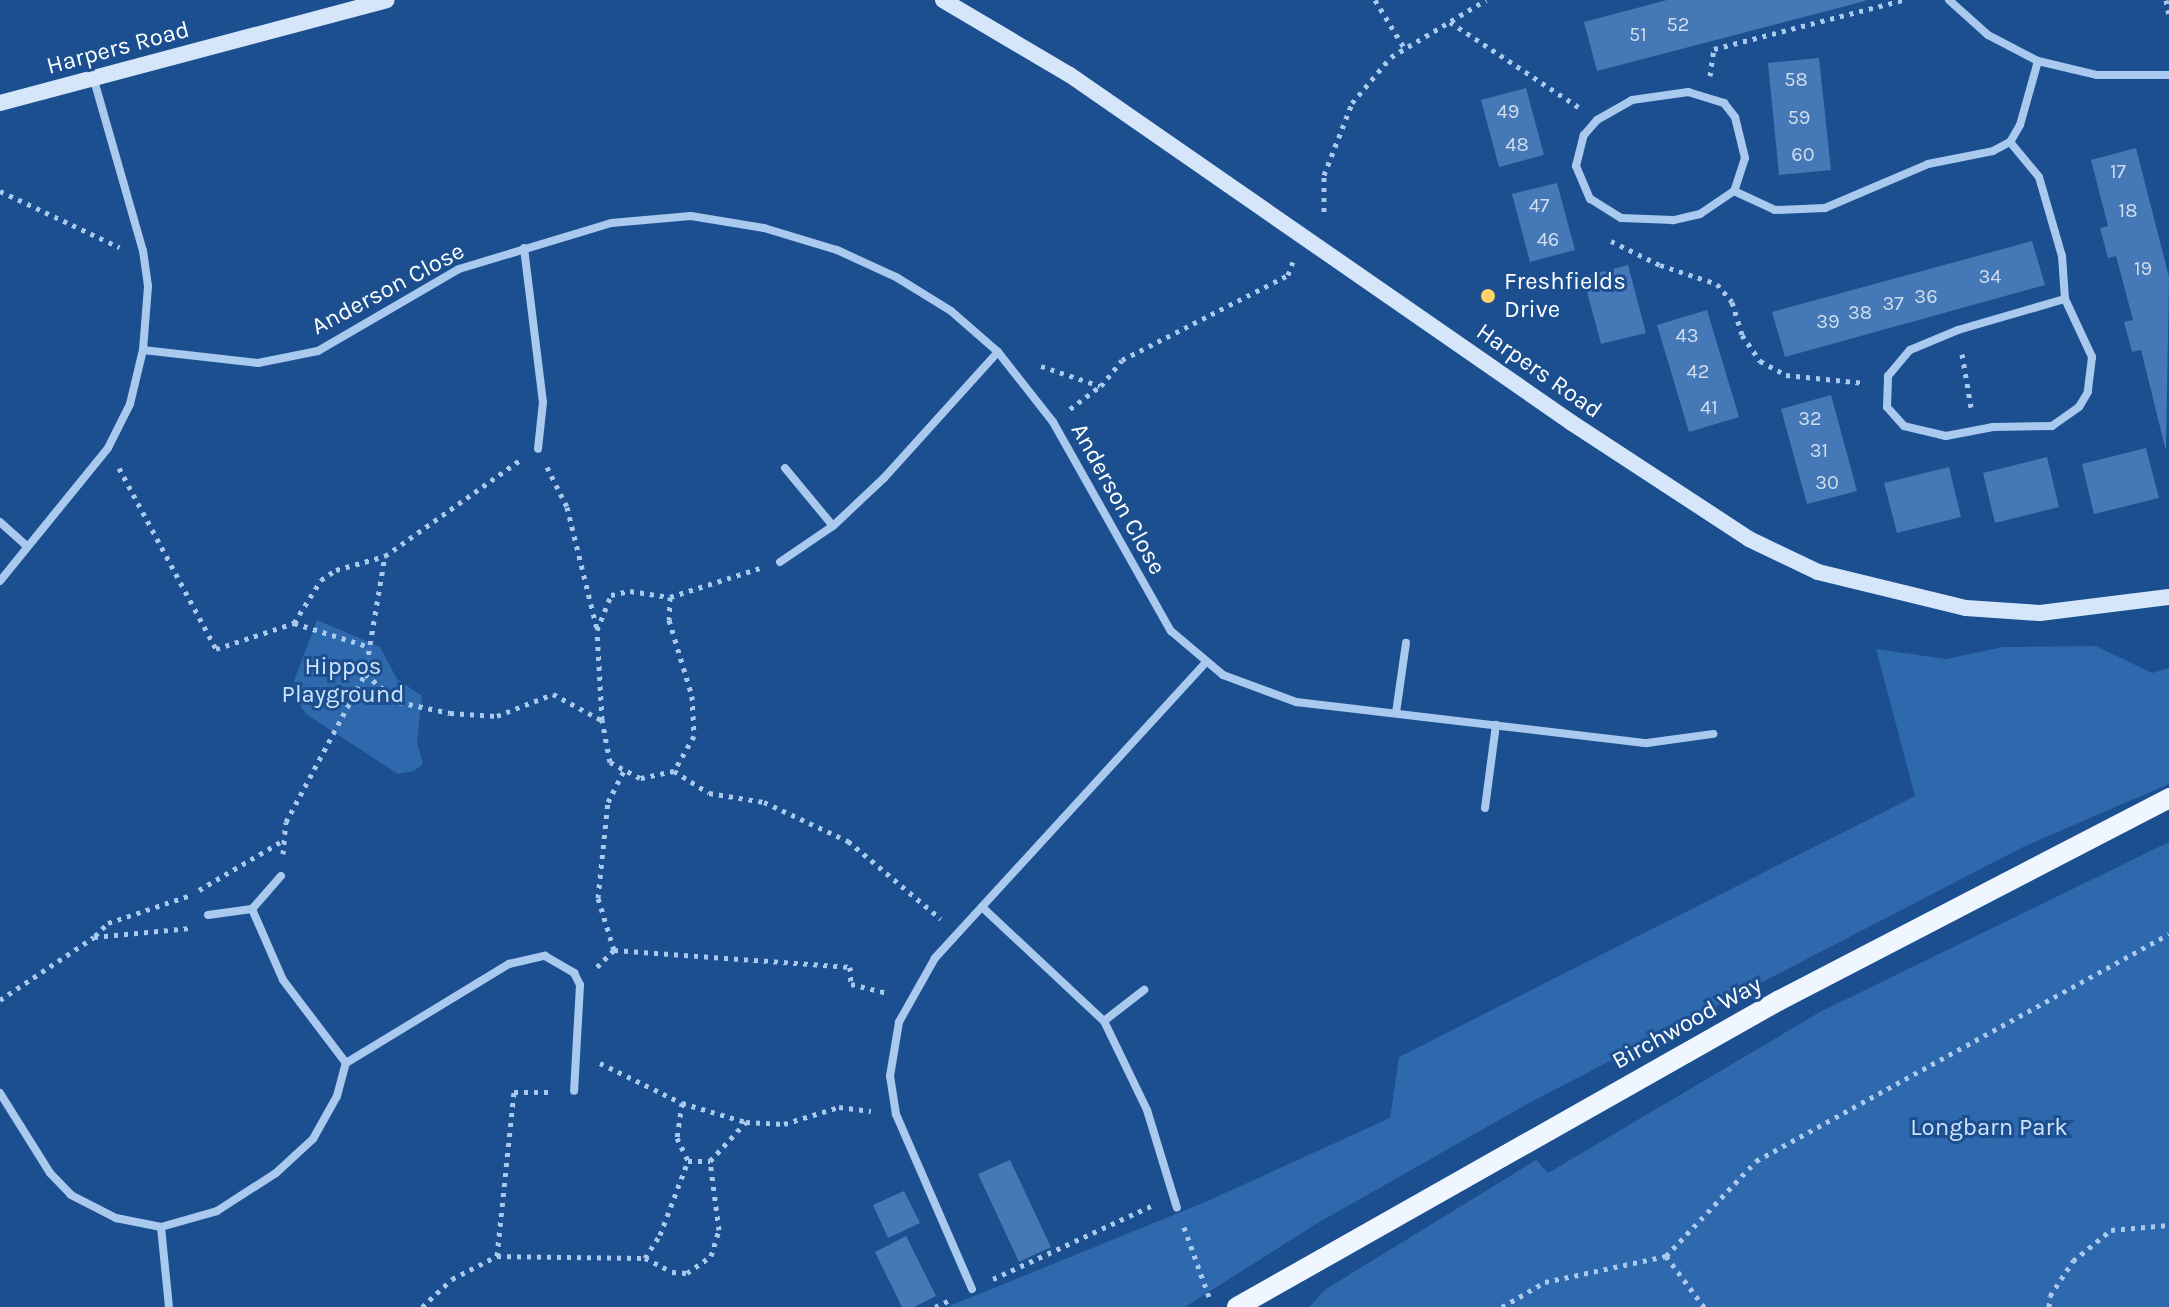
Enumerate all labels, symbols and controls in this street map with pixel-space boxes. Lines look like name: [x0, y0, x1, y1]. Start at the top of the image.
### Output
house number: 52: [1667, 12, 1689, 36]
street label: Harpers Road: [44, 15, 192, 81]
house number: 51: [1629, 22, 1647, 46]
house number: 58: [1784, 67, 1808, 91]
house number: 49: [1497, 99, 1519, 123]
house number: 59: [1788, 105, 1810, 129]
house number: 48: [1505, 132, 1529, 156]
house number: 60: [1791, 142, 1815, 166]
house number: 17: [2110, 159, 2126, 183]
house number: 47: [1529, 193, 1549, 217]
house number: 18: [2119, 198, 2137, 222]
house number: 46: [1537, 227, 1559, 251]
street label: Anderson Close: [307, 237, 469, 341]
house number: 19: [2134, 256, 2152, 280]
house number: 34: [1979, 264, 2001, 288]
place label: Freshfields Drive: [1504, 268, 1626, 324]
house number: 36: [1914, 284, 1938, 308]
marker: Freshfields Drive: [1479, 287, 1497, 305]
house number: 37: [1882, 291, 1904, 315]
house number: 38: [1848, 300, 1872, 324]
house number: 39: [1816, 309, 1840, 333]
street label: Harpers Road: [1471, 317, 1607, 425]
house number: 43: [1676, 323, 1698, 347]
house number: 42: [1687, 359, 1709, 383]
house number: 41: [1700, 395, 1718, 419]
house number: 32: [1798, 406, 1822, 430]
street label: Anderson Close: [1064, 418, 1172, 580]
house number: 31: [1810, 438, 1828, 462]
house number: 30: [1815, 470, 1839, 494]
park label: Hippos Playground: [282, 653, 404, 709]
street label: Birchwood Way: [1607, 970, 1767, 1076]
park label: Longbarn Park: [1910, 1114, 2068, 1142]

